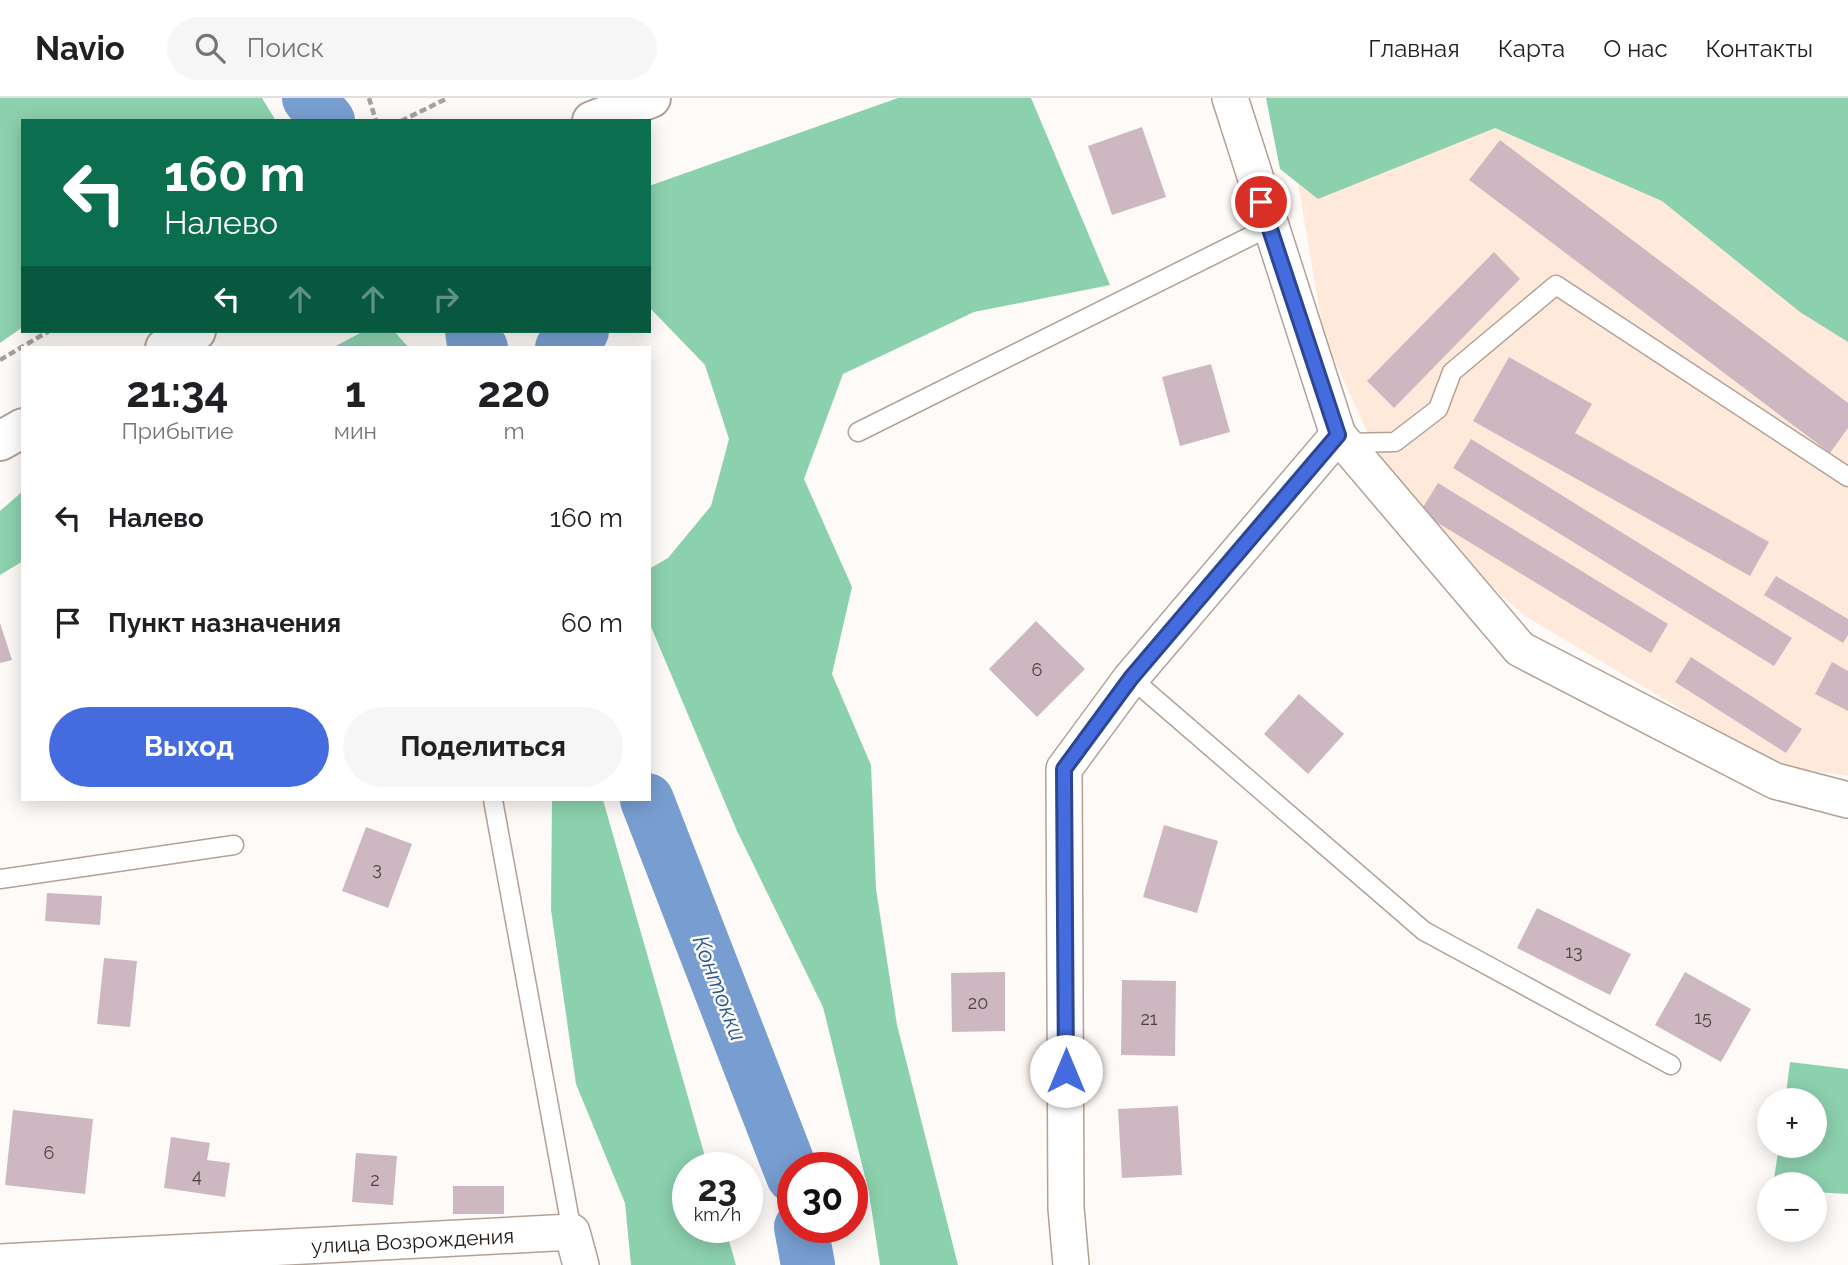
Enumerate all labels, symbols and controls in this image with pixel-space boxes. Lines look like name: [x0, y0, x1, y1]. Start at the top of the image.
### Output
search box: [167, 17, 657, 80]
text: Navio: [35, 29, 125, 68]
icon: search: [191, 29, 229, 67]
text: Поиск: [247, 33, 324, 63]
text: Главная: [1368, 34, 1460, 63]
text: Карта: [1498, 34, 1565, 63]
text: О нас: [1603, 34, 1668, 63]
text: Контакты: [1706, 34, 1813, 63]
text: 160 m: [164, 145, 305, 202]
icon: left: [49, 147, 140, 238]
pin: [1231, 172, 1291, 232]
icon: arrive: [1242, 183, 1280, 221]
text: Налево: [164, 204, 278, 241]
icon: left: [208, 280, 246, 318]
icon: ahead: [281, 280, 319, 318]
icon: ahead: [354, 280, 392, 318]
icon: right: [427, 280, 465, 318]
text: 21:34: [126, 368, 229, 417]
text: 1: [345, 368, 366, 417]
text: 220: [477, 368, 551, 417]
text: Прибытие: [121, 417, 233, 444]
text: мин: [334, 417, 377, 444]
text: m: [503, 417, 525, 444]
icon: left: [49, 499, 87, 537]
text: Налево: [108, 503, 204, 533]
text: 160 m: [550, 503, 623, 533]
icon: arrive: [49, 604, 87, 642]
text: Пункт назначения: [108, 608, 341, 638]
text: 60 m: [561, 608, 623, 638]
house number: 6: [1032, 659, 1043, 680]
button: Выход: [49, 707, 329, 787]
button: Поделиться: [343, 707, 623, 787]
house number: 3: [372, 858, 382, 879]
water label: Контокки: [688, 931, 752, 1045]
house number: 13: [1565, 941, 1583, 962]
house number: 20: [968, 992, 988, 1013]
house number: 15: [1694, 1007, 1712, 1028]
house number: 21: [1140, 1008, 1158, 1029]
position arrow: [1029, 1034, 1103, 1108]
map controls: [1757, 1088, 1827, 1242]
button: +: [1757, 1088, 1827, 1158]
house number: 6: [44, 1142, 55, 1163]
speed limit sign: 30: [777, 1152, 868, 1243]
house number: 4: [192, 1165, 202, 1186]
text: 23: [698, 1168, 737, 1209]
house number: 2: [370, 1169, 380, 1190]
button: −: [1757, 1172, 1827, 1242]
text: km/h: [694, 1204, 741, 1225]
street label: улица Возрождения: [310, 1223, 515, 1258]

